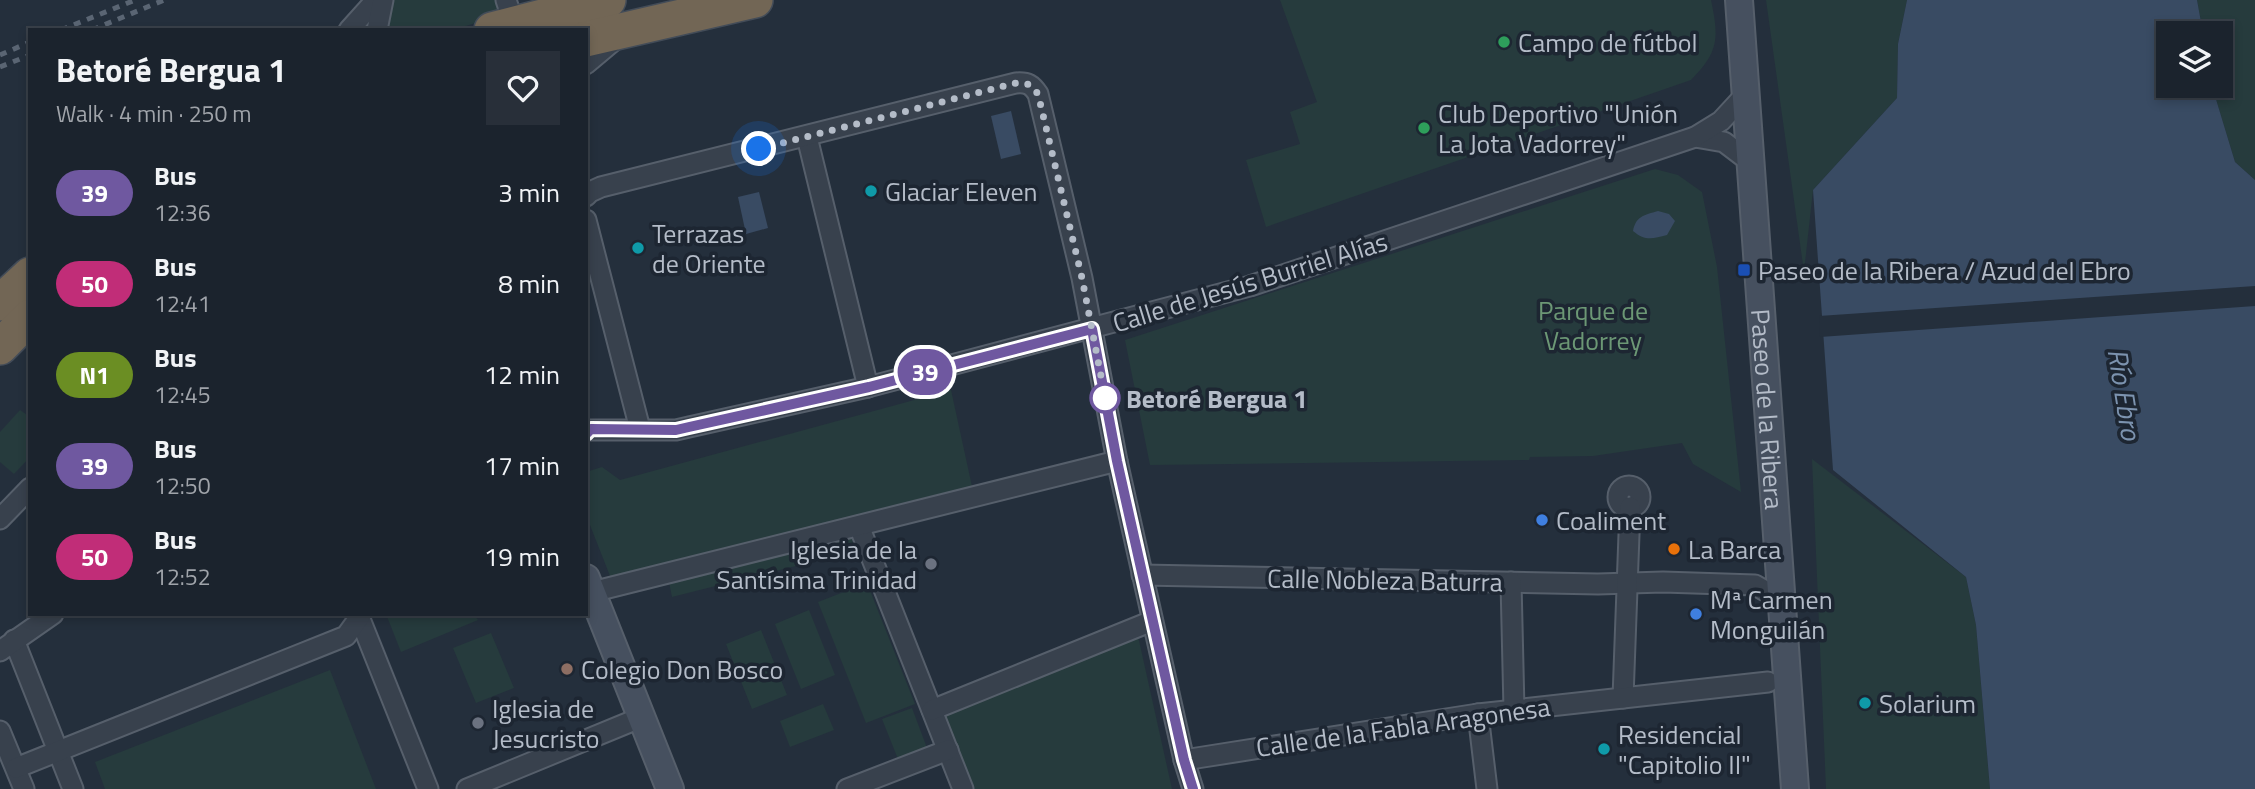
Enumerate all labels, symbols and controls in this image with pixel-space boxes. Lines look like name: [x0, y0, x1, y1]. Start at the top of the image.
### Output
map controls: [2156, 21, 2233, 98]
button: layers: [2156, 21, 2233, 98]
place label: Campo de fútbol: [1518, 23, 1698, 62]
marker: Campo de fútbol: [1496, 34, 1512, 50]
text: Betoré Bergua 1: [56, 45, 287, 95]
button: heart: [486, 51, 560, 125]
place label: Club Deportivo "Unión La Jota Vadorrey": [1438, 94, 1678, 163]
text: Walk · 4 min · 250 m: [56, 96, 252, 131]
marker: Club Deportivo "Unión La Jota Vadorrey": [1416, 120, 1432, 136]
your location: [741, 131, 776, 166]
text: Bus: [154, 156, 196, 195]
place label: Glaciar Eleven: [885, 172, 1038, 211]
text: 3 min: [498, 173, 560, 212]
text: 39: [81, 175, 108, 211]
marker: Glaciar Eleven: [863, 183, 879, 199]
text: 12:36: [154, 195, 211, 230]
place label: Terrazas de Oriente: [652, 214, 766, 283]
street label: Calle de Jesús Burriel Alías: [1108, 222, 1392, 342]
marker: Terrazas de Oriente: [630, 240, 646, 256]
text: Bus: [154, 247, 196, 286]
place label: Paseo de la Ribera / Azud del Ebro: [1758, 251, 2131, 290]
marker: Paseo de la Ribera / Azud del Ebro: [1736, 262, 1752, 278]
text: 8 min: [498, 264, 560, 303]
text: 50: [81, 266, 108, 302]
text: 12:41: [154, 286, 211, 321]
park label: Parque de Vadorrey: [1538, 291, 1648, 360]
street label: Paseo de la Ribera: [1741, 307, 1795, 511]
text: Bus: [154, 338, 196, 377]
water label: Río Ebro: [2097, 345, 2154, 444]
line badge: 39: [894, 349, 956, 395]
text: 39: [912, 354, 938, 390]
text: 12 min: [484, 355, 560, 394]
text: N1: [79, 357, 110, 393]
text: 12:45: [154, 377, 211, 412]
place label: Betoré Bergua 1: [1126, 379, 1308, 418]
marker: Betoré Bergua 1: [1090, 383, 1120, 413]
text: Bus: [154, 429, 196, 468]
text: 17 min: [484, 446, 560, 485]
text: 39: [81, 448, 108, 484]
text: 12:50: [154, 468, 211, 503]
place label: Coaliment: [1556, 501, 1666, 540]
marker: Coaliment: [1534, 512, 1550, 528]
text: Bus: [154, 520, 196, 559]
place label: Iglesia de la Santísima Trinidad: [717, 530, 917, 599]
place label: La Barca: [1688, 530, 1781, 569]
text: 19 min: [484, 537, 560, 576]
text: 50: [81, 539, 108, 575]
marker: La Barca: [1666, 541, 1682, 557]
marker: Iglesia de la Santísima Trinidad: [923, 556, 939, 572]
street label: Calle Nobleza Baturra: [1267, 558, 1503, 602]
text: 12:52: [154, 559, 211, 594]
place label: Mª Carmen Monguilán: [1710, 580, 1833, 649]
marker: Mª Carmen Monguilán: [1688, 606, 1704, 622]
place label: Colegio Don Bosco: [581, 650, 783, 689]
marker: Colegio Don Bosco: [559, 661, 575, 677]
place label: Solarium: [1879, 684, 1976, 723]
street label: Calle de la Fabla Aragonesa: [1253, 687, 1553, 767]
place label: Iglesia de Jesucristo: [492, 689, 599, 758]
marker: Solarium: [1857, 695, 1873, 711]
marker: Iglesia de Jesucristo: [470, 715, 486, 731]
place label: Residencial "Capitolio II": [1618, 715, 1751, 784]
marker: Residencial "Capitolio II": [1596, 741, 1612, 757]

